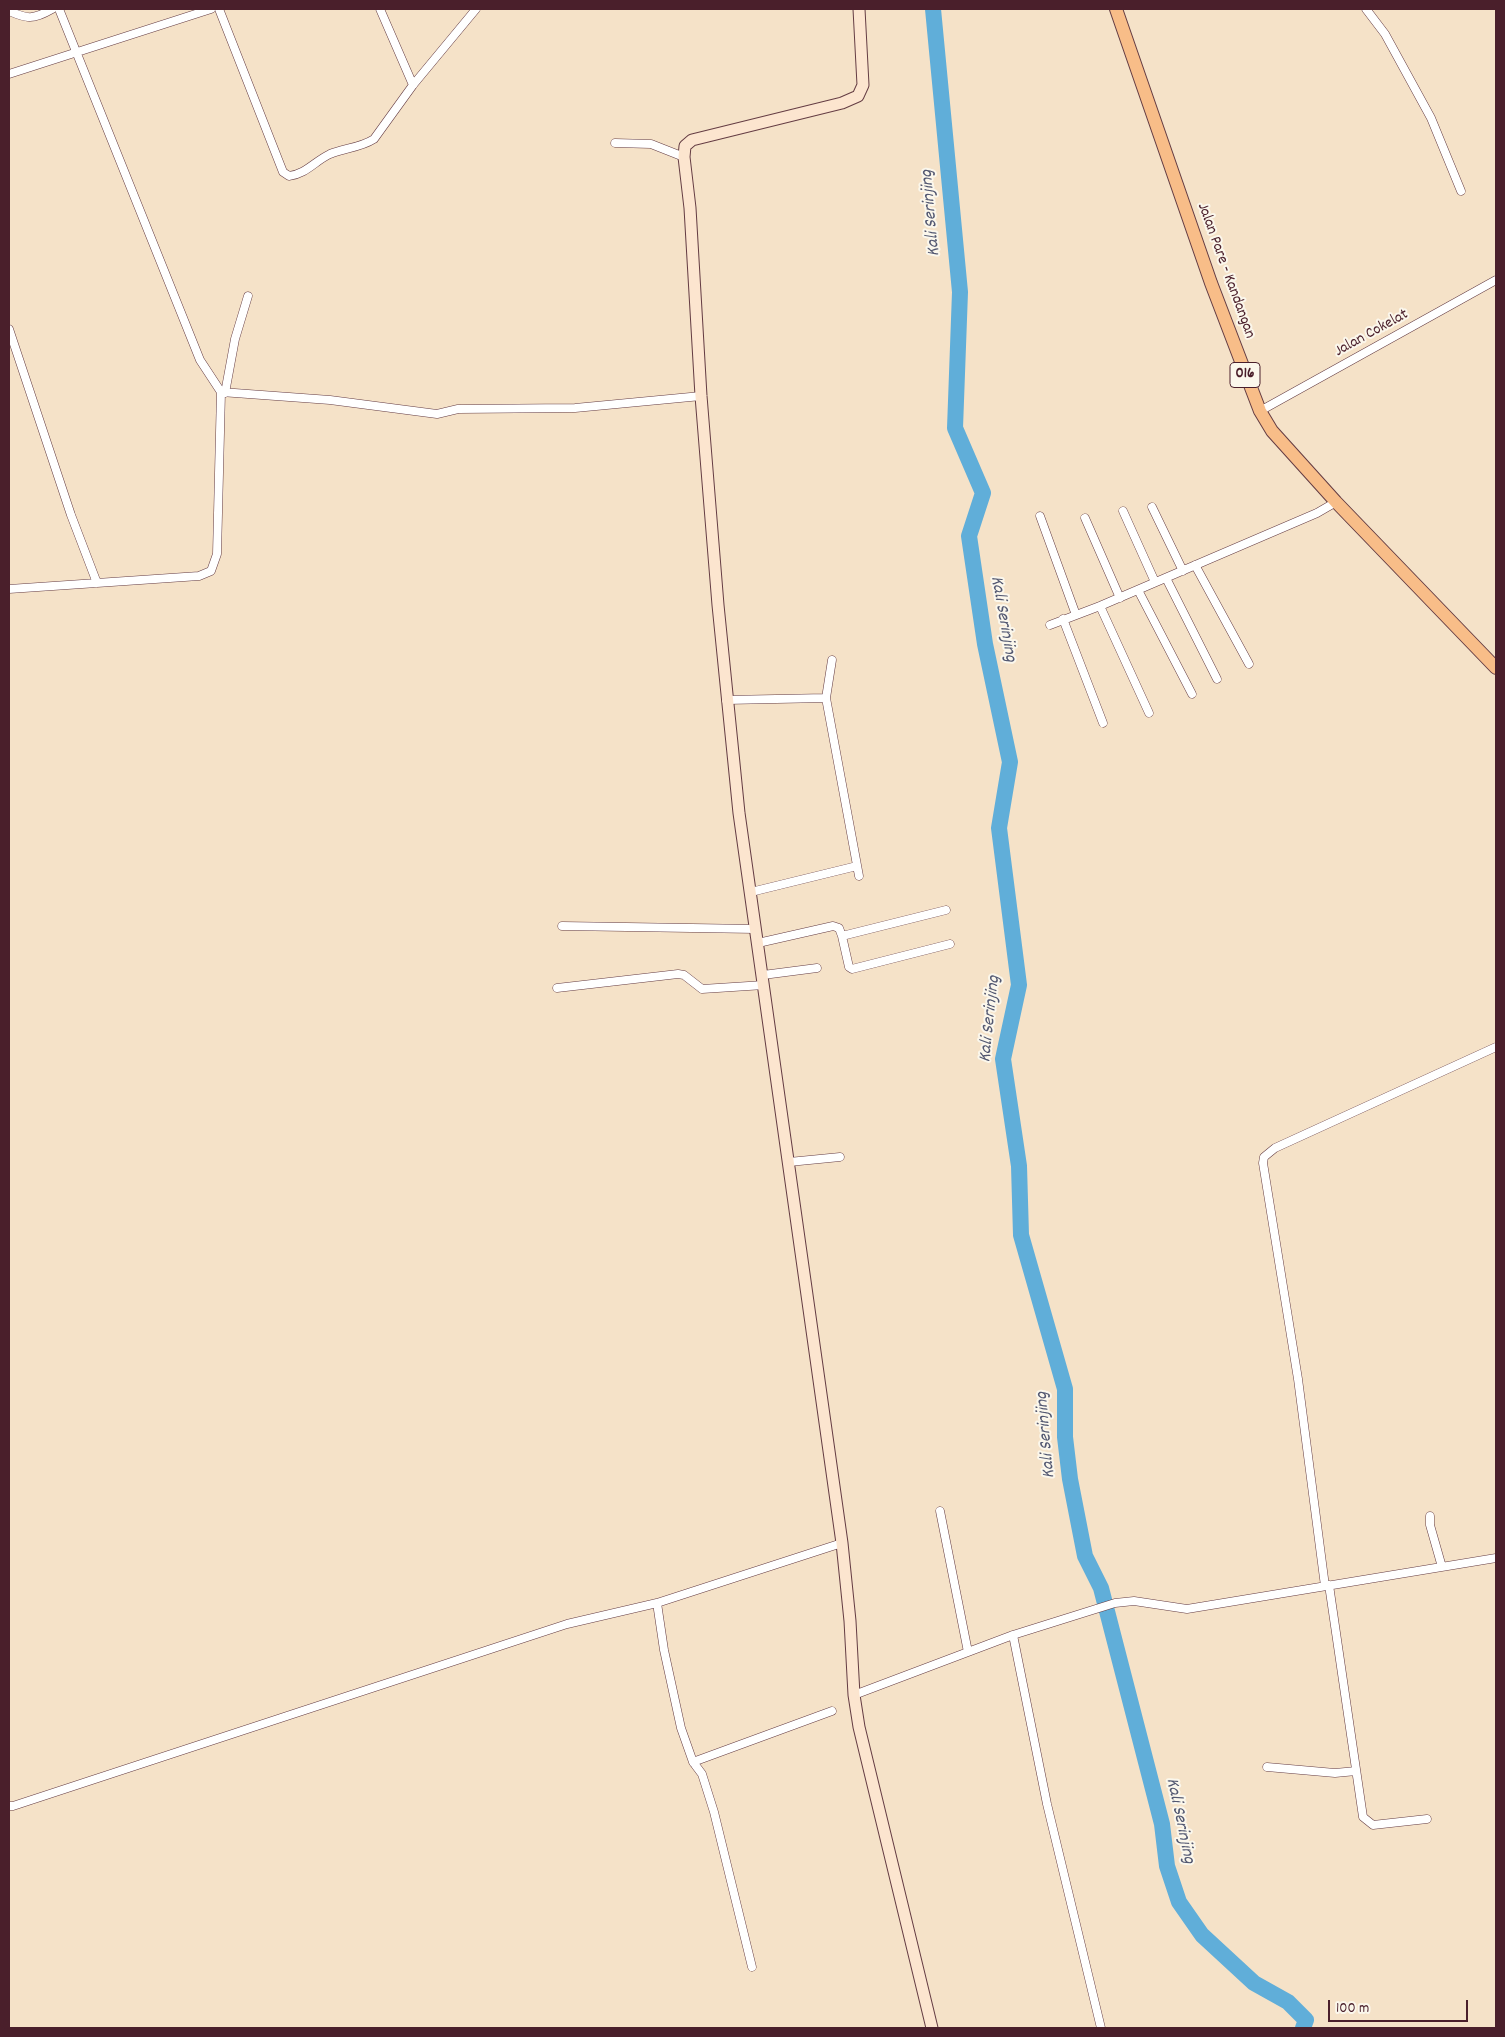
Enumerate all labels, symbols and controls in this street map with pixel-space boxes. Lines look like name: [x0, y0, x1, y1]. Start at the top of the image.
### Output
water label: Kali Serinjing: [917, 169, 947, 257]
street label: Jalan Pare - Kandangan: [1192, 201, 1258, 341]
street label: Jalan Cokelat: [1332, 306, 1412, 362]
road number: 016: [1230, 362, 1260, 388]
water label: Kali Serinjing: [984, 574, 1020, 664]
water label: Kali Serinjing: [976, 975, 1006, 1063]
water label: Kali Serinjing: [1032, 1391, 1062, 1479]
water label: Kali Serinjing: [1159, 1776, 1199, 1866]
scale bar: [1330, 1990, 1470, 2022]
text: 100 m: [1336, 1998, 1369, 2020]

